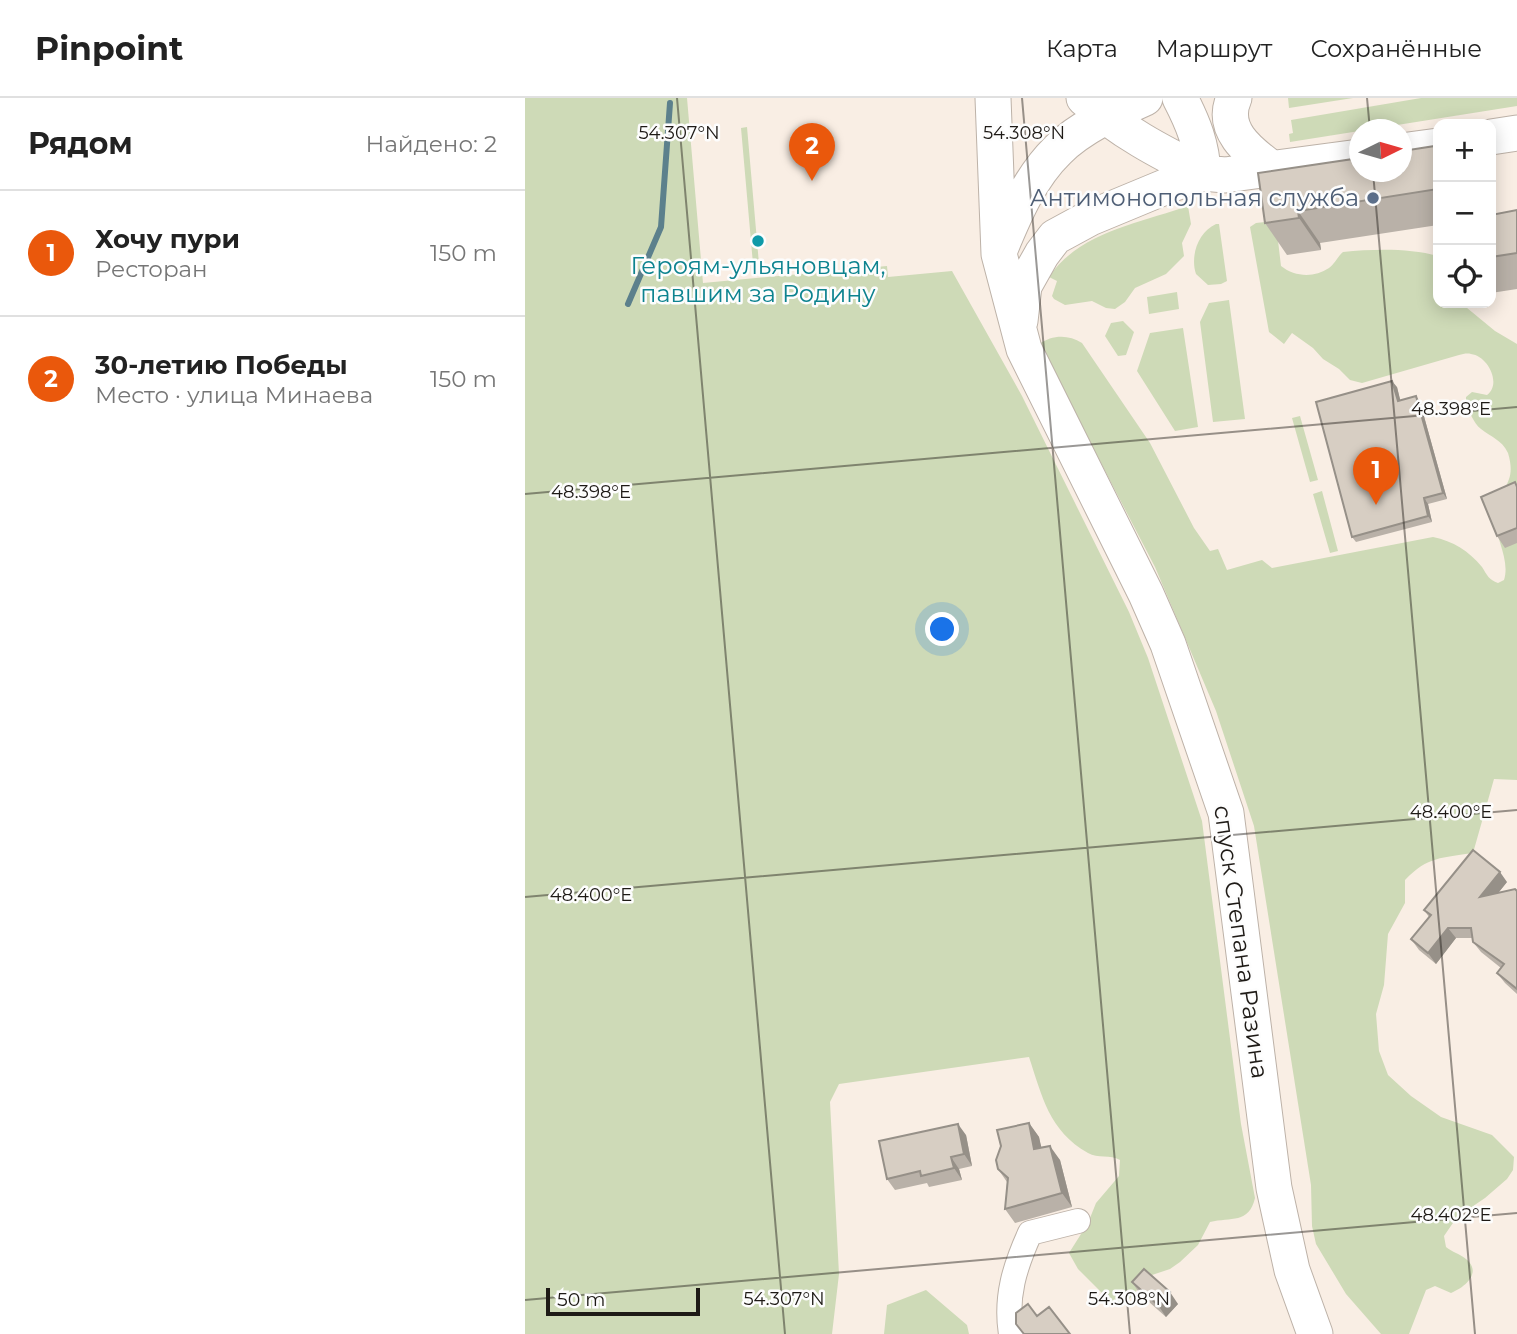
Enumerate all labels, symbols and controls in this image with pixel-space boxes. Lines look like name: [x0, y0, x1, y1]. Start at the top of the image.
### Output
text: Pinpoint: [35, 28, 183, 68]
text: Карта: [1046, 34, 1118, 63]
text: Маршрут: [1156, 34, 1272, 63]
text: Сохранённые: [1310, 34, 1482, 63]
north arrow: [1349, 119, 1412, 182]
map controls: [1433, 119, 1496, 308]
button: +: [1433, 119, 1496, 182]
text: 54.307°N: [638, 122, 720, 144]
text: 54.308°N: [983, 122, 1065, 144]
pin: 2: [789, 123, 835, 181]
text: Рядом: [28, 125, 133, 162]
text: Найдено: 2: [366, 130, 497, 158]
button: −: [1433, 182, 1496, 245]
place label: Антимонопольная служба: [1030, 183, 1359, 212]
marker: Антимонопольная служба: [1365, 190, 1381, 206]
text: Хочу пури: [95, 223, 240, 255]
marker: Героям-ульяновцам, павшим за Родину: [750, 233, 766, 249]
text: 1: [46, 239, 56, 267]
text: 150 m: [430, 239, 497, 267]
button: locate: [1433, 245, 1496, 308]
place label: Героям-ульяновцам, павшим за Родину: [630, 251, 886, 308]
text: Ресторан: [95, 255, 208, 283]
text: 30-летию Победы: [95, 349, 348, 381]
text: 2: [44, 365, 58, 393]
text: 150 m: [430, 365, 497, 393]
text: Место · улица Минаева: [95, 381, 373, 409]
text: 48.398°E: [1411, 398, 1491, 420]
pin: 1: [1353, 447, 1399, 505]
text: 48.398°E: [551, 481, 631, 503]
your location: [925, 612, 959, 646]
text: 48.400°E: [1410, 801, 1492, 823]
street label: спуск Степана Разина: [1208, 803, 1275, 1080]
text: 48.400°E: [550, 884, 632, 906]
text: 48.402°E: [1411, 1204, 1491, 1226]
scale bar: [546, 1285, 700, 1317]
text: 50 m: [557, 1288, 605, 1311]
text: 54.307°N: [743, 1288, 825, 1310]
text: 54.308°N: [1088, 1288, 1170, 1310]

